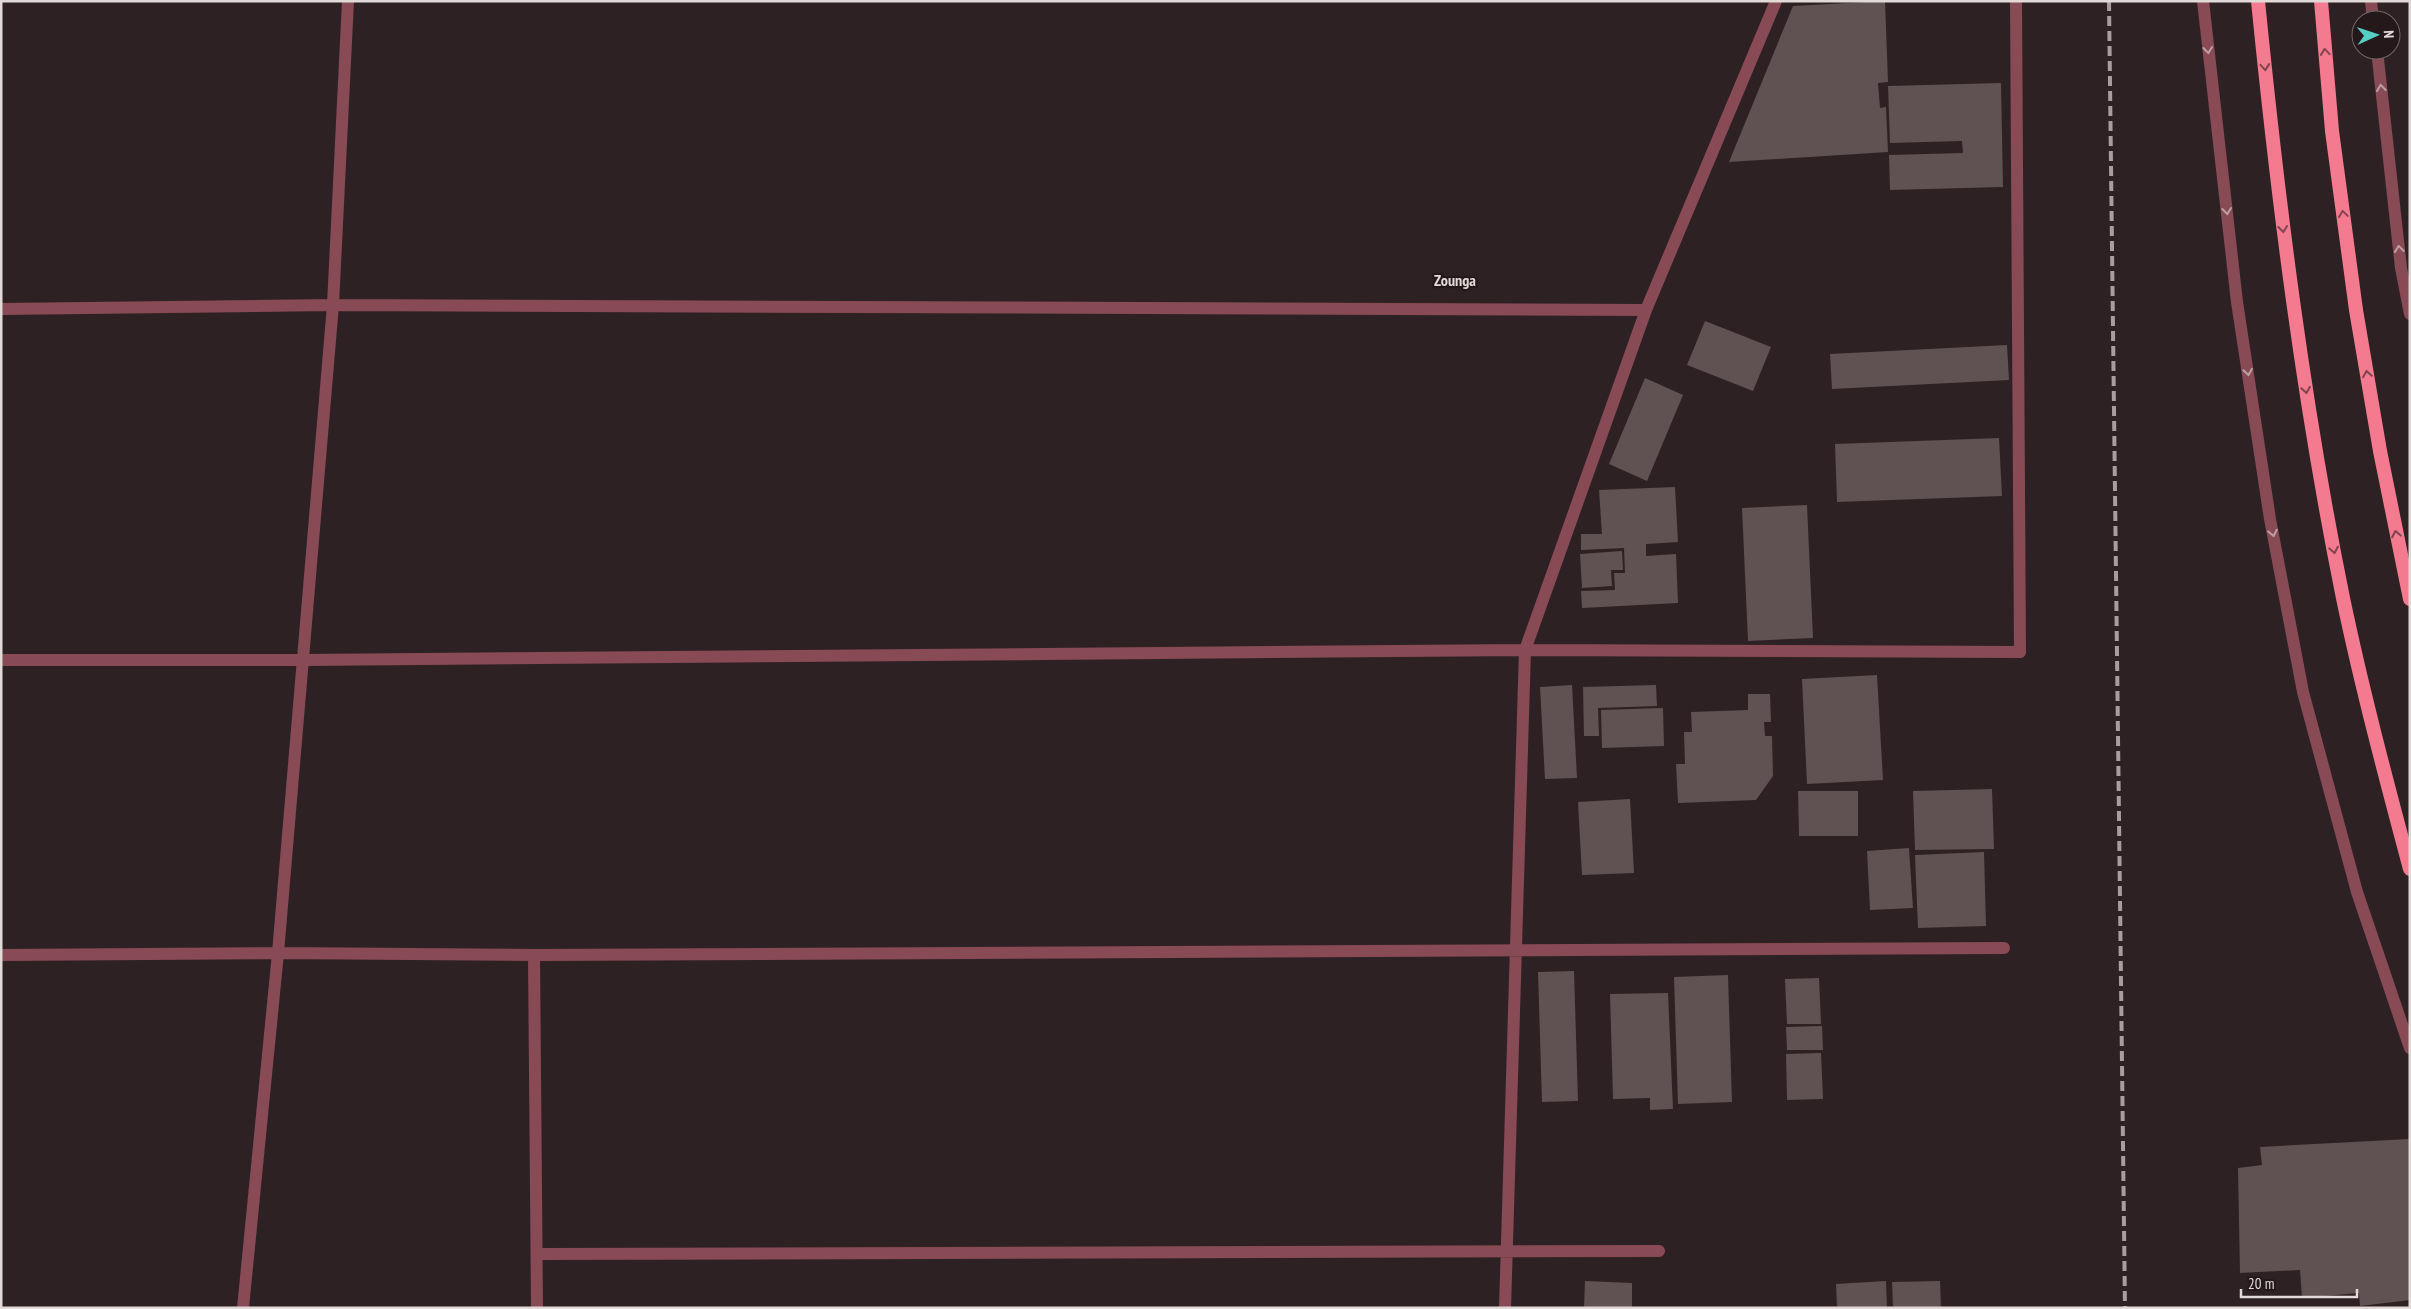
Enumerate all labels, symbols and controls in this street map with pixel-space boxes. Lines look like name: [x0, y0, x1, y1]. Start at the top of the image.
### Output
north arrow: [2351, 10, 2401, 60]
text: N: [2380, 30, 2398, 39]
one-way arrow: [2202, 46, 2213, 54]
one-way arrow: [2320, 48, 2331, 56]
one-way arrow: [2259, 63, 2270, 71]
one-way arrow: [2376, 83, 2387, 91]
one-way arrow: [2221, 207, 2232, 215]
one-way arrow: [2338, 209, 2349, 217]
one-way arrow: [2277, 225, 2288, 233]
one-way arrow: [2394, 245, 2405, 253]
district label: Zounga: [1434, 270, 1476, 290]
one-way arrow: [2242, 369, 2253, 377]
one-way arrow: [2362, 370, 2373, 378]
one-way arrow: [2300, 385, 2310, 394]
one-way arrow: [2267, 528, 2277, 537]
one-way arrow: [2392, 530, 2402, 539]
one-way arrow: [2328, 545, 2339, 554]
scale bar: [2241, 1266, 2357, 1298]
text: 20 m: [2248, 1274, 2274, 1293]

